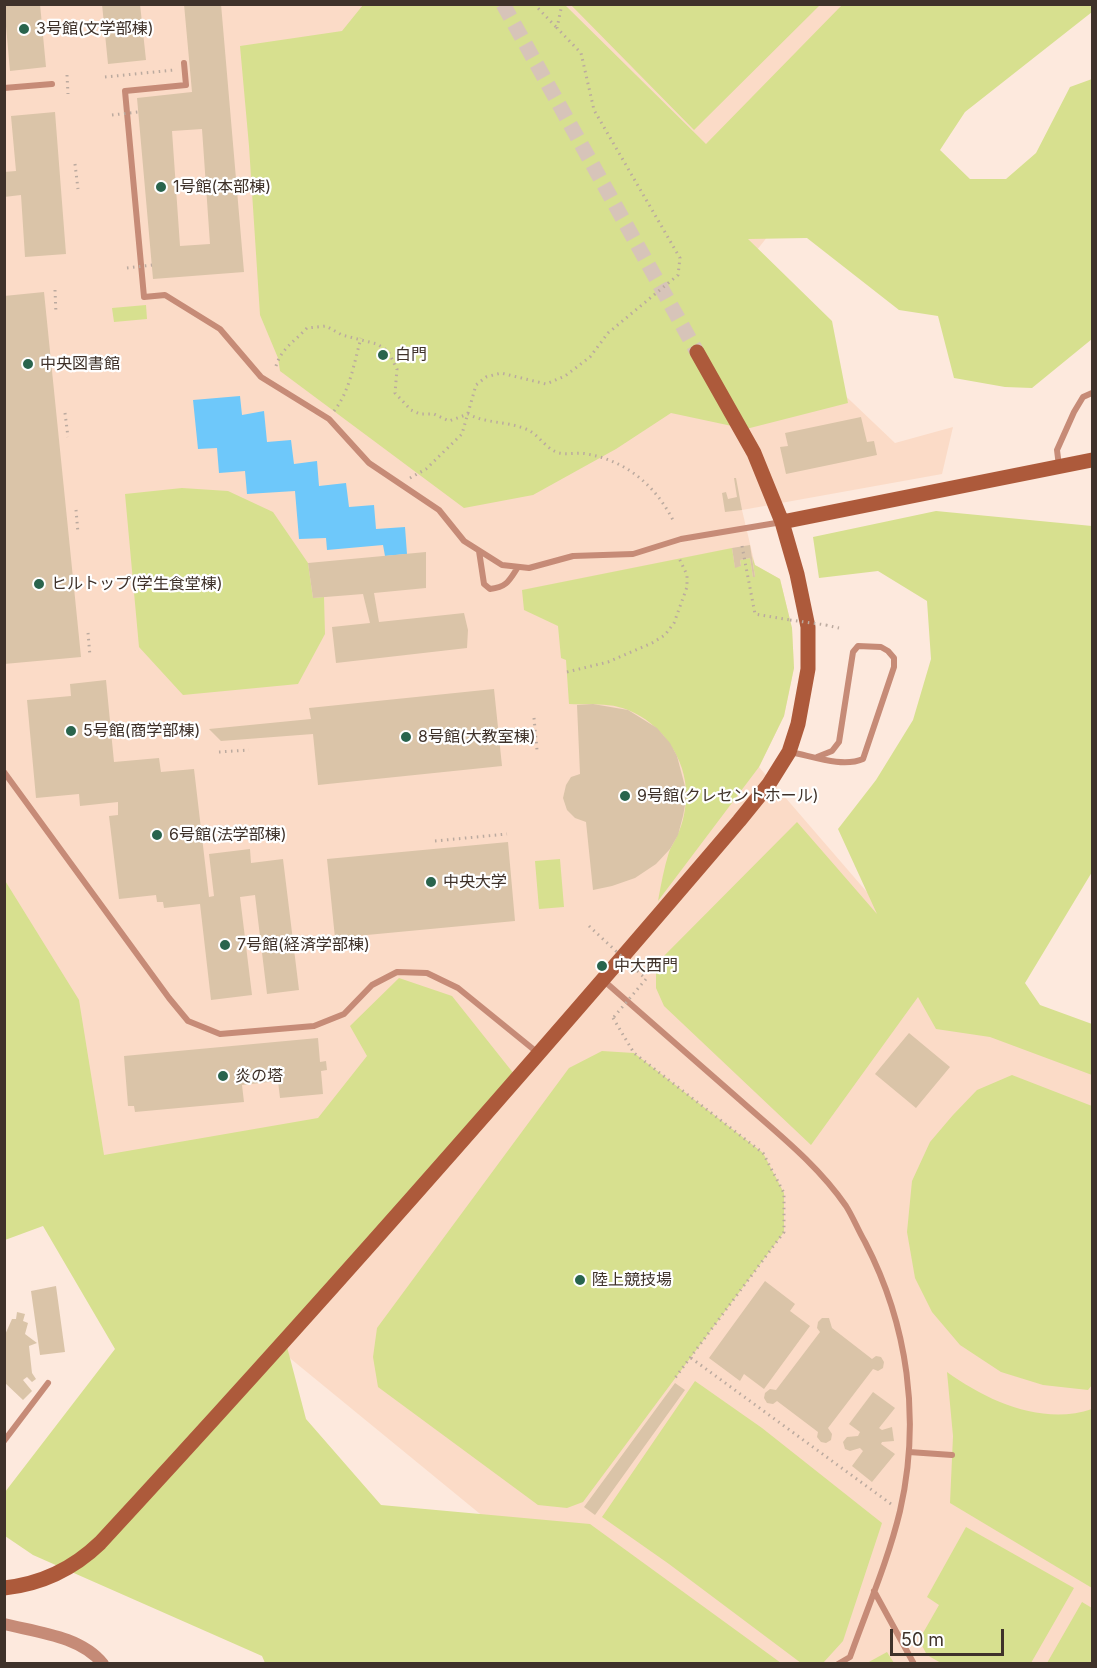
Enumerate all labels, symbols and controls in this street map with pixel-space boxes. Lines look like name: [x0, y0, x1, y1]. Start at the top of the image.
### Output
place label: 3号館(文学部棟): [36, 19, 154, 39]
marker: 3号館(文学部棟): [17, 22, 31, 36]
place label: 1号館(本部棟): [173, 177, 271, 197]
marker: 1号館(本部棟): [154, 180, 168, 194]
place label: 白門: [395, 345, 427, 365]
marker: 白門: [376, 348, 390, 362]
place label: 中央図書館: [40, 354, 120, 374]
marker: 中央図書館: [21, 357, 35, 371]
place label: ヒルトップ(学生食堂棟): [51, 574, 223, 594]
marker: ヒルトップ(学生食堂棟): [32, 577, 46, 591]
place label: 5号館(商学部棟): [83, 721, 200, 741]
marker: 5号館(商学部棟): [64, 724, 78, 738]
place label: 8号館(大教室棟): [418, 727, 536, 747]
marker: 8号館(大教室棟): [399, 730, 413, 744]
place label: 9号館(クレセントホール): [637, 786, 819, 806]
marker: 9号館(クレセントホール): [618, 789, 632, 803]
place label: 6号館(法学部棟): [169, 825, 287, 845]
marker: 6号館(法学部棟): [150, 828, 164, 842]
place label: 中央大学: [443, 872, 507, 892]
marker: 中央大学: [424, 875, 438, 889]
place label: 7号館(経済学部棟): [237, 935, 370, 955]
marker: 7号館(経済学部棟): [218, 938, 232, 952]
place label: 中大西門: [614, 956, 678, 976]
marker: 中大西門: [595, 959, 609, 973]
place label: 炎の塔: [235, 1066, 283, 1086]
marker: 炎の塔: [216, 1069, 230, 1083]
place label: 陸上競技場: [592, 1270, 672, 1290]
marker: 陸上競技場: [573, 1273, 587, 1287]
scale bar: [893, 1617, 1007, 1655]
text: 50 m: [901, 1629, 944, 1650]

